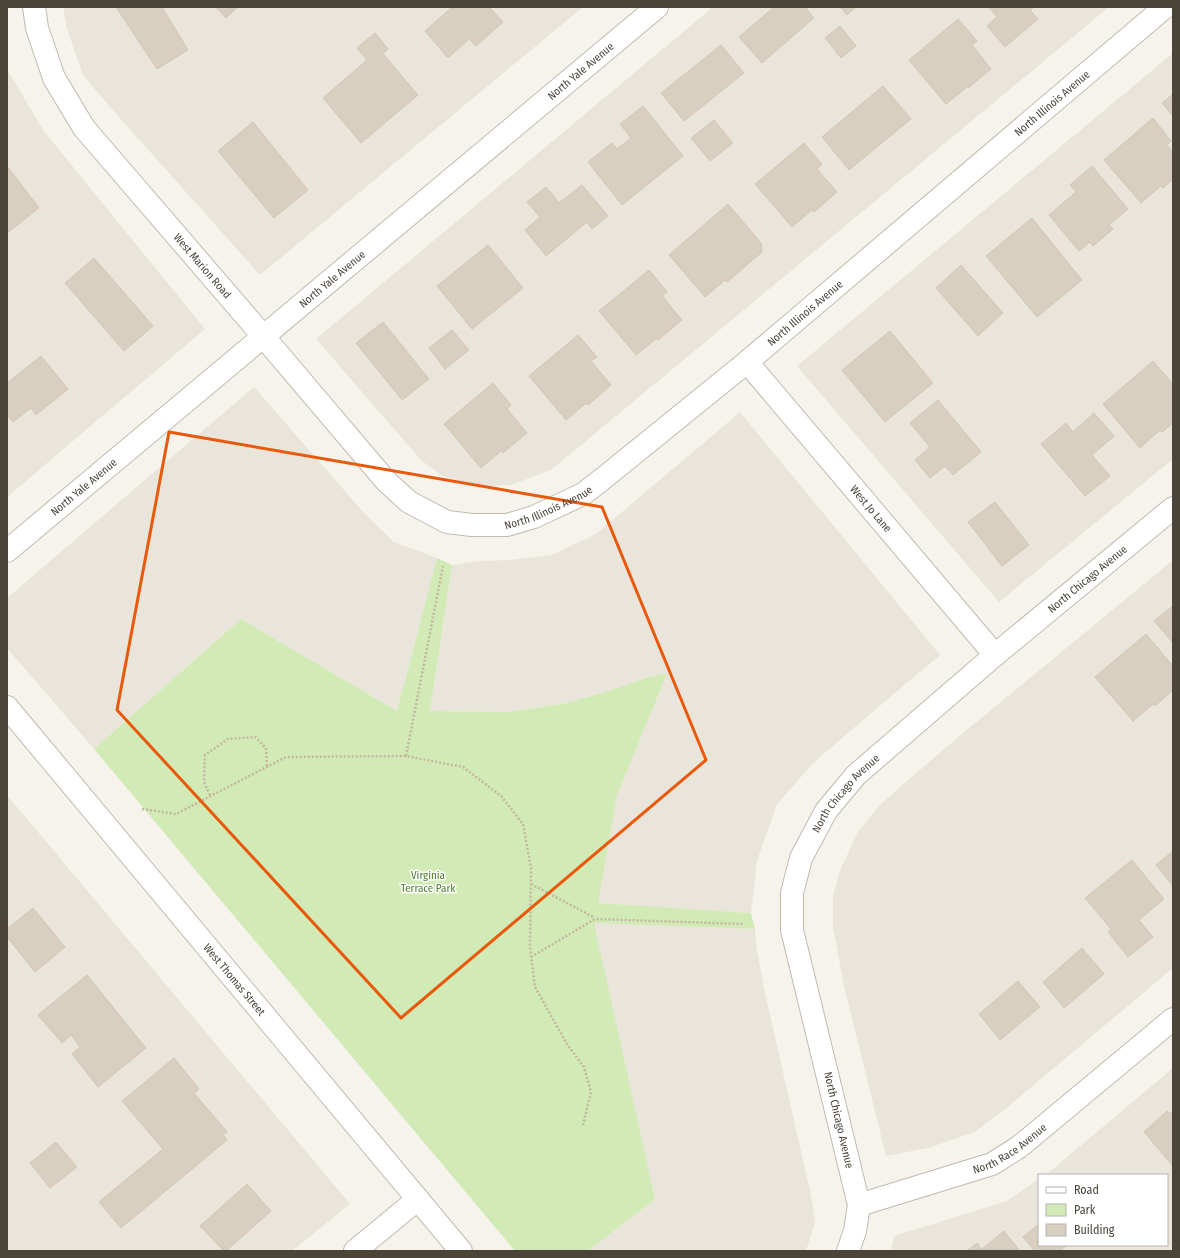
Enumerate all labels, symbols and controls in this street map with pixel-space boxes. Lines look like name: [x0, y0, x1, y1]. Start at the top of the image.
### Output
street label: North Yale Avenue: [545, 40, 617, 103]
street label: North Illinois Avenue: [1012, 68, 1092, 139]
street label: West Marion Road: [171, 231, 234, 301]
street label: North Yale Avenue: [297, 248, 368, 311]
street label: North Illinois Avenue: [765, 278, 846, 349]
street label: North Yale Avenue: [48, 456, 120, 519]
street label: North Illinois Avenue: [503, 483, 595, 532]
street label: West Jo Lane: [847, 483, 894, 535]
street label: North Chicago Avenue: [1045, 543, 1130, 616]
street label: North Chicago Avenue: [810, 752, 882, 835]
park label: Virginia Terrace Park: [401, 869, 456, 895]
street label: West Thomas Street: [200, 941, 268, 1019]
street label: North Chicago Avenue: [821, 1071, 856, 1170]
street label: North Race Avenue: [971, 1121, 1049, 1177]
legend: [1038, 1174, 1168, 1246]
text: Road: [1074, 1183, 1099, 1197]
text: Park: [1074, 1203, 1096, 1217]
text: Building: [1074, 1223, 1115, 1237]

